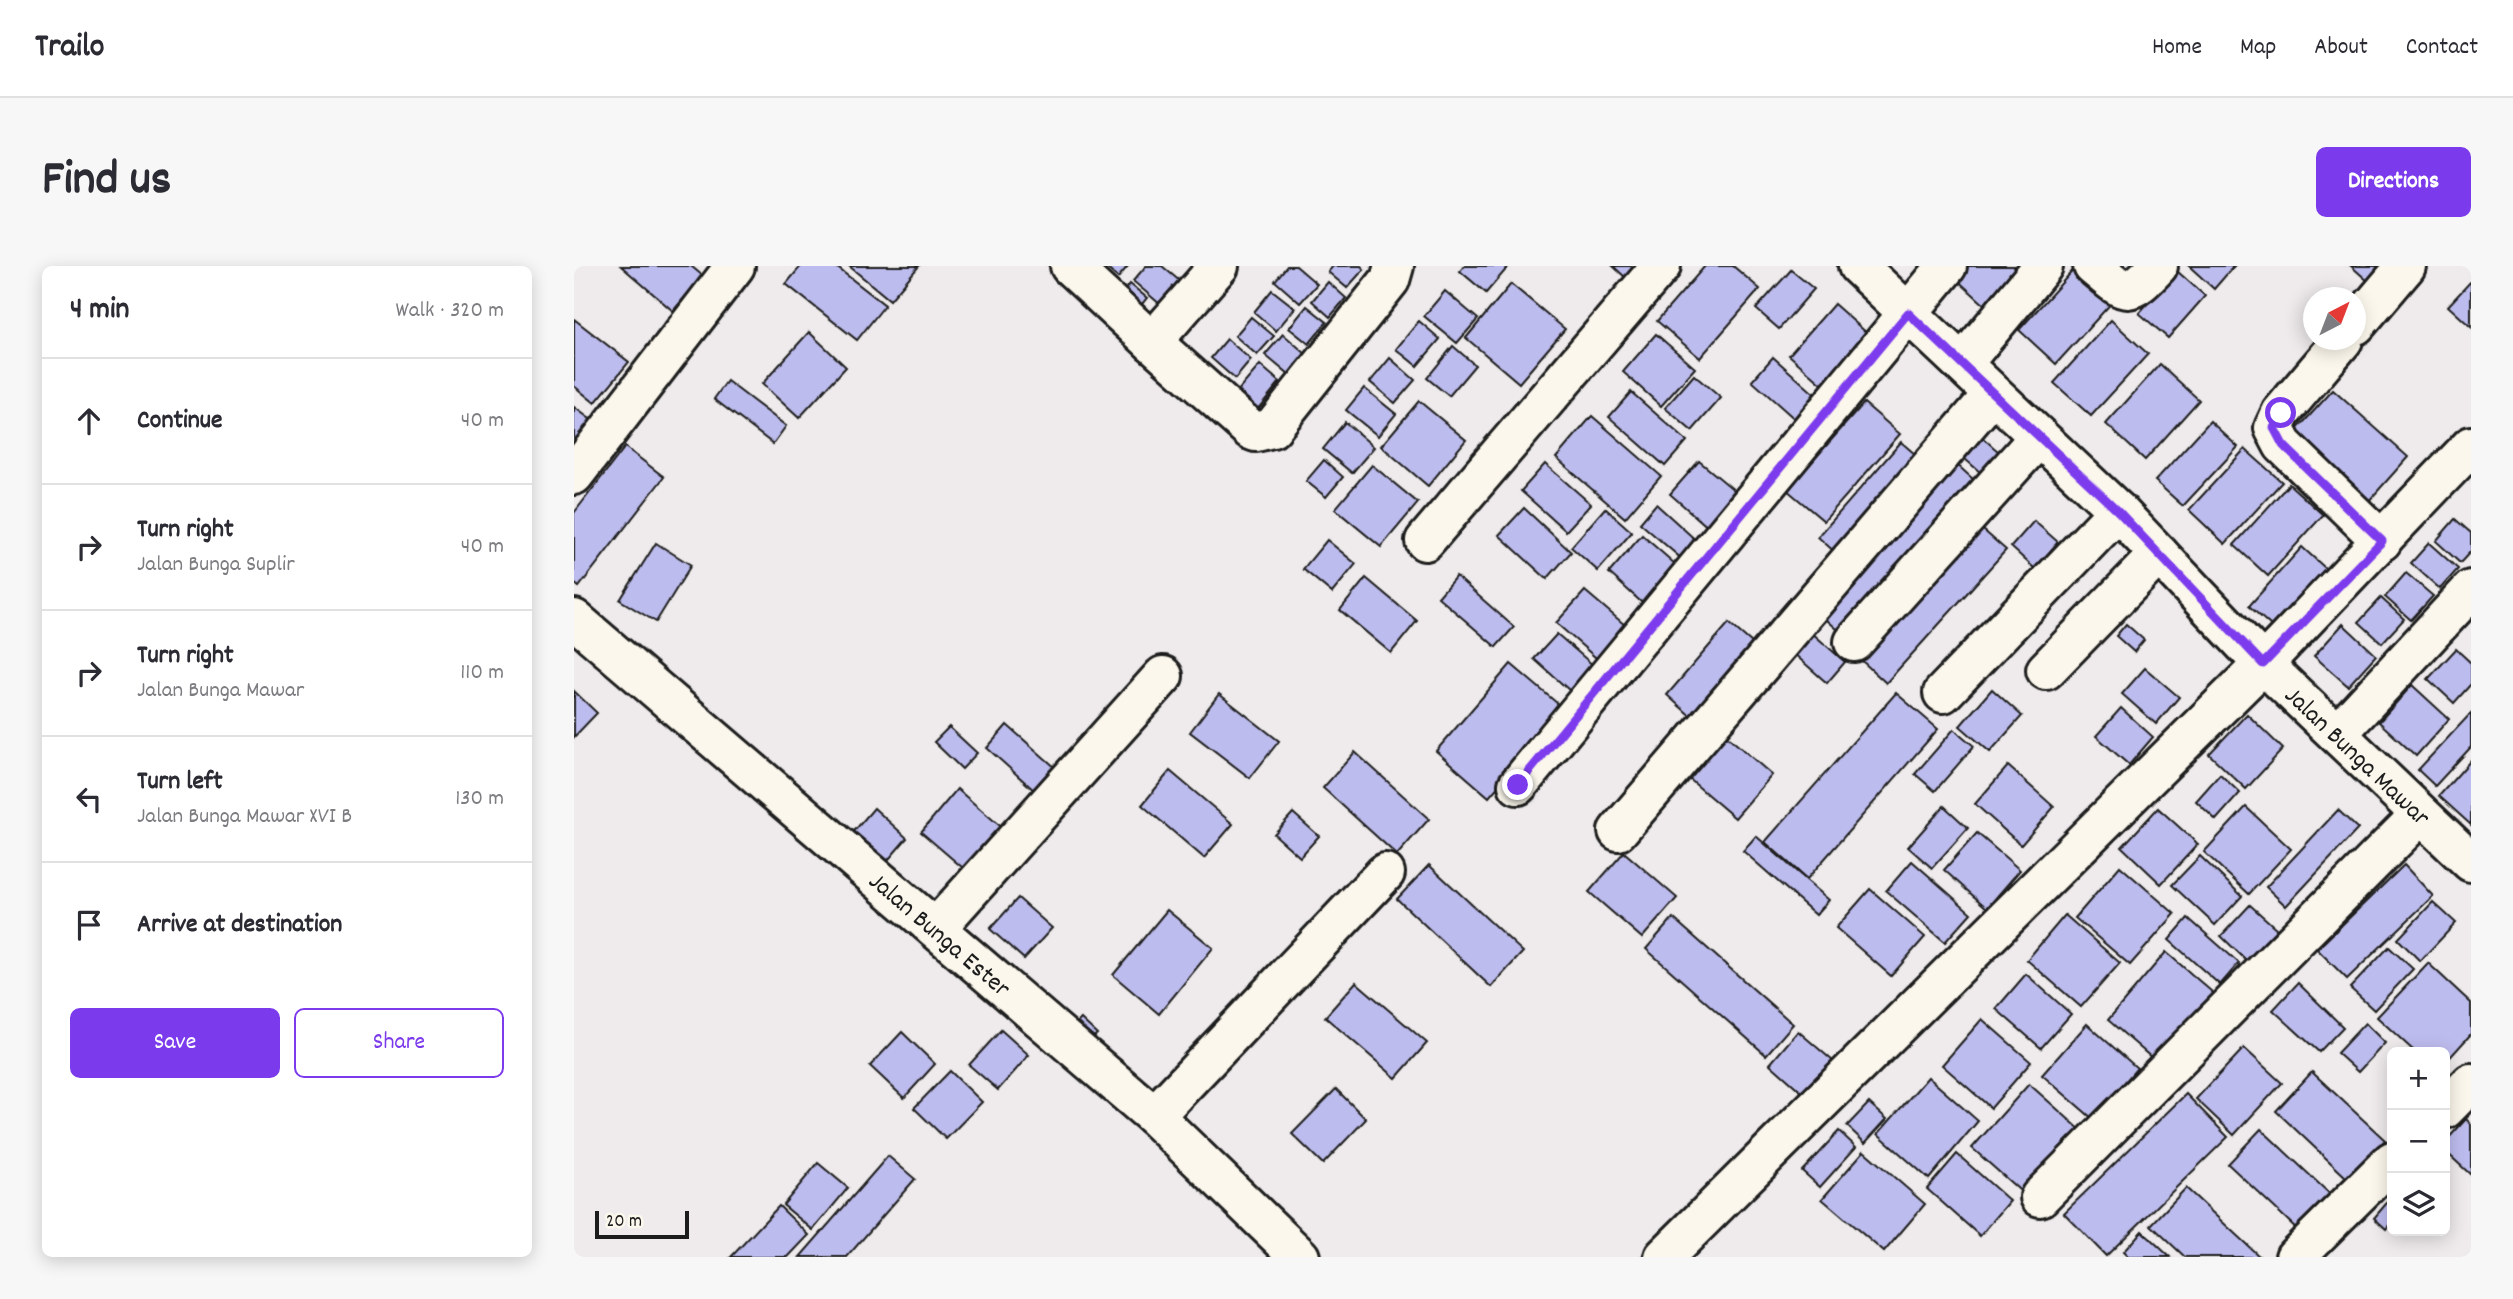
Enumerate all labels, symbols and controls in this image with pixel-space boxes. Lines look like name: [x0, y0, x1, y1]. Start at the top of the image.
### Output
text: Trailo: [35, 25, 105, 72]
text: Home: [2152, 31, 2202, 65]
text: Map: [2240, 31, 2276, 65]
text: About: [2314, 31, 2368, 65]
text: Contact: [2406, 31, 2478, 65]
text: Find us: [42, 147, 171, 217]
button: Directions: [2316, 147, 2471, 217]
north arrow: [2303, 287, 2366, 350]
text: 4 min: [70, 290, 129, 333]
text: Walk · 320 m: [395, 295, 504, 328]
route start: [2265, 397, 2296, 428]
icon: ahead: [70, 402, 108, 440]
text: Continue: [137, 403, 222, 440]
text: 40 m: [461, 405, 504, 438]
text: Turn right: [137, 512, 234, 549]
icon: right: [70, 528, 108, 566]
text: 40 m: [461, 531, 504, 564]
text: Jalan Bunga Suplir: [137, 549, 295, 582]
text: Turn right: [137, 638, 234, 675]
icon: right: [70, 654, 108, 692]
text: 110 m: [460, 657, 504, 690]
text: Jalan Bunga Mawar: [137, 675, 304, 708]
street label: Jalan Bunga Mawar: [2275, 679, 2438, 836]
text: Turn left: [137, 764, 223, 801]
route end: [1502, 769, 1533, 800]
icon: left: [70, 780, 108, 818]
text: 130 m: [455, 783, 504, 816]
text: Jalan Bunga Mawar XVI B: [137, 801, 352, 834]
street label: Jalan Bunga Ester: [859, 864, 1018, 1008]
icon: arrive: [70, 906, 108, 944]
text: Arrive at destination: [137, 907, 342, 944]
button: Save: [70, 1008, 280, 1078]
button: Share: [294, 1008, 504, 1078]
map controls: [2387, 1047, 2450, 1236]
button: +: [2387, 1047, 2450, 1110]
button: −: [2387, 1110, 2450, 1173]
button: layers: [2387, 1173, 2450, 1236]
scale bar: [595, 1208, 690, 1240]
text: 20 m: [606, 1209, 642, 1236]

